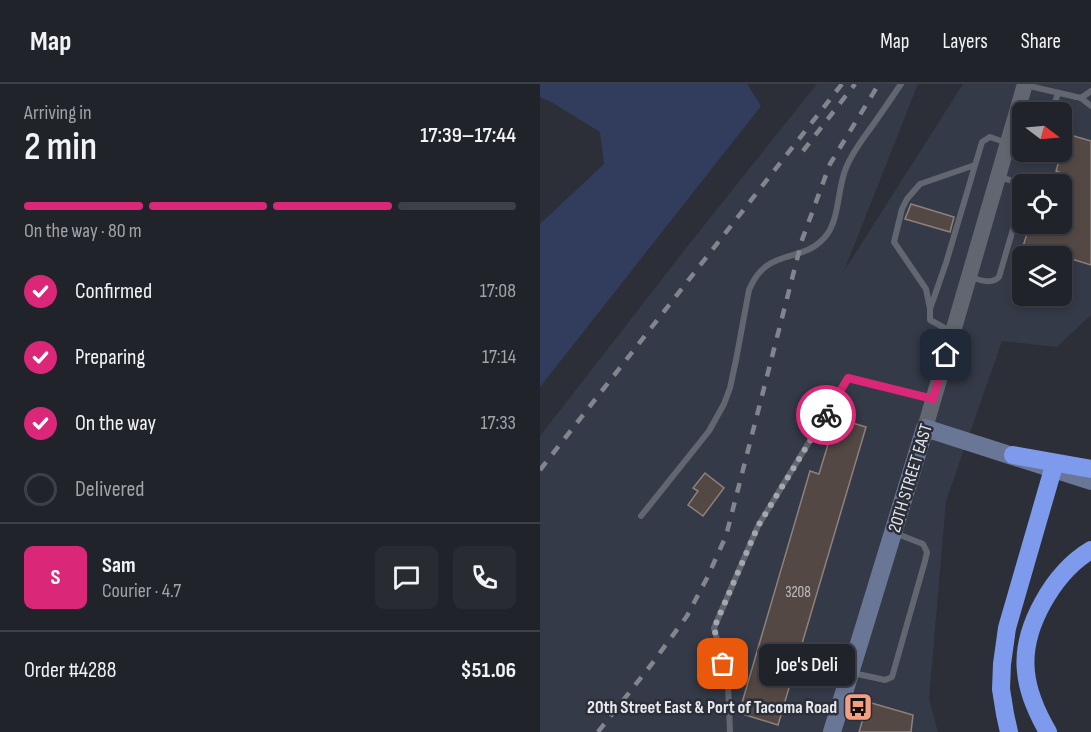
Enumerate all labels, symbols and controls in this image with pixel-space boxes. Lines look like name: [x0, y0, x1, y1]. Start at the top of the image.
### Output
text: Map: [30, 25, 71, 58]
text: Map: [880, 29, 909, 54]
text: Layers: [942, 29, 988, 54]
text: Share: [1021, 29, 1061, 54]
text: Arriving in: [24, 101, 92, 125]
north arrow: [1012, 102, 1072, 162]
map controls: [1012, 102, 1072, 306]
text: 17:39–17:44: [420, 122, 516, 149]
text: 2 min: [24, 124, 97, 171]
button: locate: [1012, 174, 1072, 234]
text: On the way · 80 m: [24, 219, 142, 243]
button: layers: [1012, 246, 1072, 306]
icon: check: [24, 275, 57, 308]
text: Confirmed: [75, 278, 152, 305]
text: 17:08: [480, 279, 516, 303]
pin: [920, 329, 971, 380]
icon: home: [929, 338, 962, 371]
icon: check: [24, 341, 57, 374]
text: Preparing: [75, 344, 145, 371]
text: 17:14: [482, 345, 516, 369]
courier: [796, 385, 856, 445]
icon: bike: [810, 399, 843, 432]
icon: check: [24, 407, 57, 440]
text: On the way: [75, 410, 156, 437]
text: 17:33: [481, 411, 516, 435]
street label: 20TH STREET EAST: [884, 421, 937, 535]
text: Delivered: [75, 476, 144, 503]
button: chat: [375, 546, 438, 609]
button: phone: [453, 546, 516, 609]
text: Sam: [102, 552, 136, 579]
text: S: [51, 564, 60, 591]
text: Courier · 4.7: [102, 579, 181, 603]
house number: 3208: [785, 583, 811, 602]
pin: [697, 638, 748, 689]
callout: Joe's Deli: [759, 643, 855, 685]
icon: bag: [706, 647, 739, 680]
text: Joe's Deli: [776, 653, 838, 677]
text: Order #4288: [24, 657, 116, 684]
text: $51.06: [461, 657, 516, 684]
bus stop icon: 20th Street East & Port of Tacoma Road: [842, 691, 874, 723]
place label: 20th Street East & Port of Tacoma Road: [587, 697, 837, 718]

